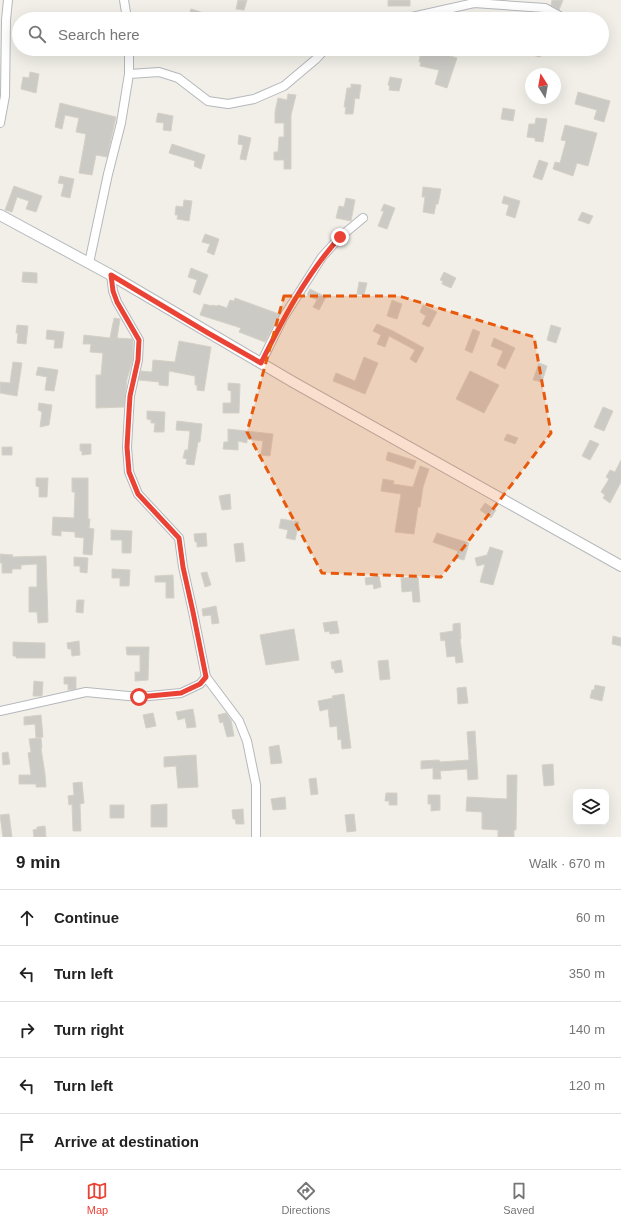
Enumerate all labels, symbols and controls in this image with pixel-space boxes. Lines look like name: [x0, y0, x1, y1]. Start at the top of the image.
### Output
search box: [12, 12, 609, 56]
icon: search: [26, 23, 48, 45]
text: Search here: [58, 26, 140, 43]
north arrow: [525, 68, 561, 104]
route end: [331, 228, 349, 246]
route start: [130, 688, 148, 706]
map controls: [573, 789, 609, 825]
button: layers: [573, 789, 609, 825]
text: 9 min: [16, 853, 60, 872]
text: Walk · 670 m: [529, 856, 605, 871]
icon: ahead: [16, 907, 38, 929]
text: Continue: [54, 909, 119, 926]
text: 60 m: [576, 910, 605, 925]
icon: left: [16, 963, 38, 985]
text: Turn left: [54, 965, 113, 982]
text: 350 m: [569, 966, 605, 981]
icon: right: [16, 1019, 38, 1041]
text: Turn right: [54, 1021, 124, 1038]
text: 140 m: [569, 1022, 605, 1037]
icon: left: [16, 1075, 38, 1097]
text: Turn left: [54, 1077, 113, 1094]
text: 120 m: [569, 1078, 605, 1093]
icon: arrive: [16, 1131, 38, 1153]
text: Arrive at destination: [54, 1133, 199, 1150]
tab: Map: [86, 1180, 108, 1216]
tab: Directions: [281, 1180, 330, 1216]
tab: Saved: [503, 1180, 534, 1216]

